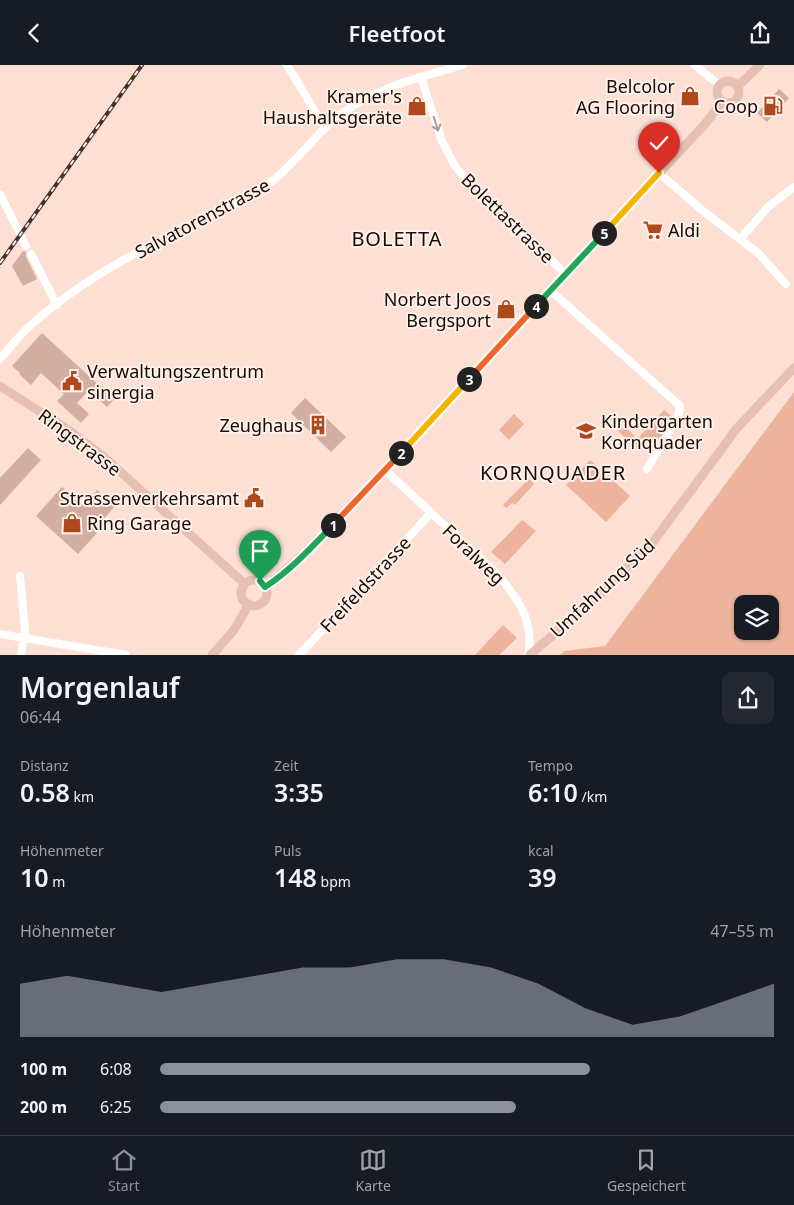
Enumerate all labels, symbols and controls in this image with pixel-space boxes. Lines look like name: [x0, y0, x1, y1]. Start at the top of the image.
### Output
text: Fleetfoot: [349, 18, 445, 48]
icon: back: [20, 19, 48, 47]
icon: share: [746, 19, 774, 47]
place label: Belcolor AG Flooring: [576, 74, 676, 119]
place label: Kramer's Haushaltsgeräte: [263, 84, 402, 129]
shop icon: Belcolor AG Flooring: [679, 85, 701, 107]
place label: Coop: [714, 94, 758, 118]
shop icon: Kramer's Haushaltsgeräte: [406, 95, 428, 117]
fuel station icon: Coop: [762, 95, 784, 117]
one-way arrow: [432, 115, 441, 131]
pin: [638, 122, 680, 173]
icon: check: [645, 129, 673, 157]
street label: Bolettastrasse: [456, 168, 560, 268]
street label: Salvatorenstrasse: [130, 172, 274, 264]
place label: Aldi: [668, 218, 700, 242]
supermarket icon: Aldi: [642, 219, 664, 241]
pin: 5: [592, 221, 616, 245]
text: 5: [600, 224, 609, 243]
district label: BOLETTA: [351, 225, 443, 252]
place label: Norbert Joos Bergsport: [384, 287, 491, 332]
pin: 4: [524, 293, 548, 319]
text: 4: [532, 297, 541, 316]
shop icon: Norbert Joos Bergsport: [495, 298, 517, 320]
place label: Verwaltungszentrum sinergia: [87, 359, 264, 404]
pin: 3: [456, 367, 482, 391]
public building icon: Verwaltungszentrum sinergia: [61, 370, 83, 392]
text: 3: [465, 370, 474, 389]
street label: Ringstrasse: [34, 403, 126, 481]
place label: Kindergarten Kornquader: [601, 409, 713, 454]
place label: Zeughaus: [219, 413, 303, 437]
building icon: Zeughaus: [307, 414, 329, 436]
school or university icon: Kindergarten Kornquader: [575, 420, 597, 442]
pin: 2: [388, 441, 414, 465]
text: 2: [397, 444, 406, 463]
district label: KORNQUADER: [480, 459, 626, 486]
place label: Strassenverkehrsamt: [60, 486, 240, 510]
public building icon: Strassenverkehrsamt: [243, 487, 265, 509]
place label: Ring Garage: [87, 511, 191, 535]
shop icon: Ring Garage: [61, 512, 83, 534]
pin: 1: [320, 513, 346, 537]
text: 1: [329, 516, 338, 535]
street label: Foralweg: [438, 518, 510, 590]
pin: [239, 530, 281, 581]
street label: Freifeldstrasse: [314, 531, 416, 637]
street label: Umfahrung Süd: [544, 533, 660, 643]
icon: arrive: [246, 537, 274, 565]
map controls: [734, 595, 779, 640]
button: layers: [734, 595, 779, 640]
text: Morgenlauf: [20, 668, 180, 706]
button: share: [722, 672, 774, 724]
text: 06:44: [20, 706, 61, 728]
text: Distanz: [20, 756, 69, 775]
text: Zeit: [274, 756, 299, 775]
text: Tempo: [528, 756, 573, 775]
text: 0.58: [20, 775, 70, 809]
text: 3:35: [274, 775, 324, 809]
text: 6:10: [528, 775, 578, 809]
text: km: [70, 787, 94, 806]
text: /km: [578, 787, 607, 806]
text: Höhenmeter: [20, 841, 104, 860]
text: Puls: [274, 841, 301, 860]
text: kcal: [528, 841, 554, 860]
text: 10: [20, 860, 49, 894]
text: 148: [274, 860, 317, 894]
text: 39: [528, 860, 557, 894]
text: m: [49, 872, 65, 891]
text: bpm: [317, 872, 351, 891]
text: Höhenmeter: [20, 920, 116, 942]
text: 47–55 m: [710, 920, 774, 942]
text: 100 m: [20, 1058, 67, 1080]
text: 6:08: [100, 1058, 132, 1080]
text: 200 m: [20, 1096, 67, 1118]
text: 6:25: [100, 1096, 132, 1118]
tab: Start: [108, 1146, 139, 1195]
tab: Karte: [356, 1146, 391, 1195]
tab: Gespeichert: [607, 1146, 686, 1195]

